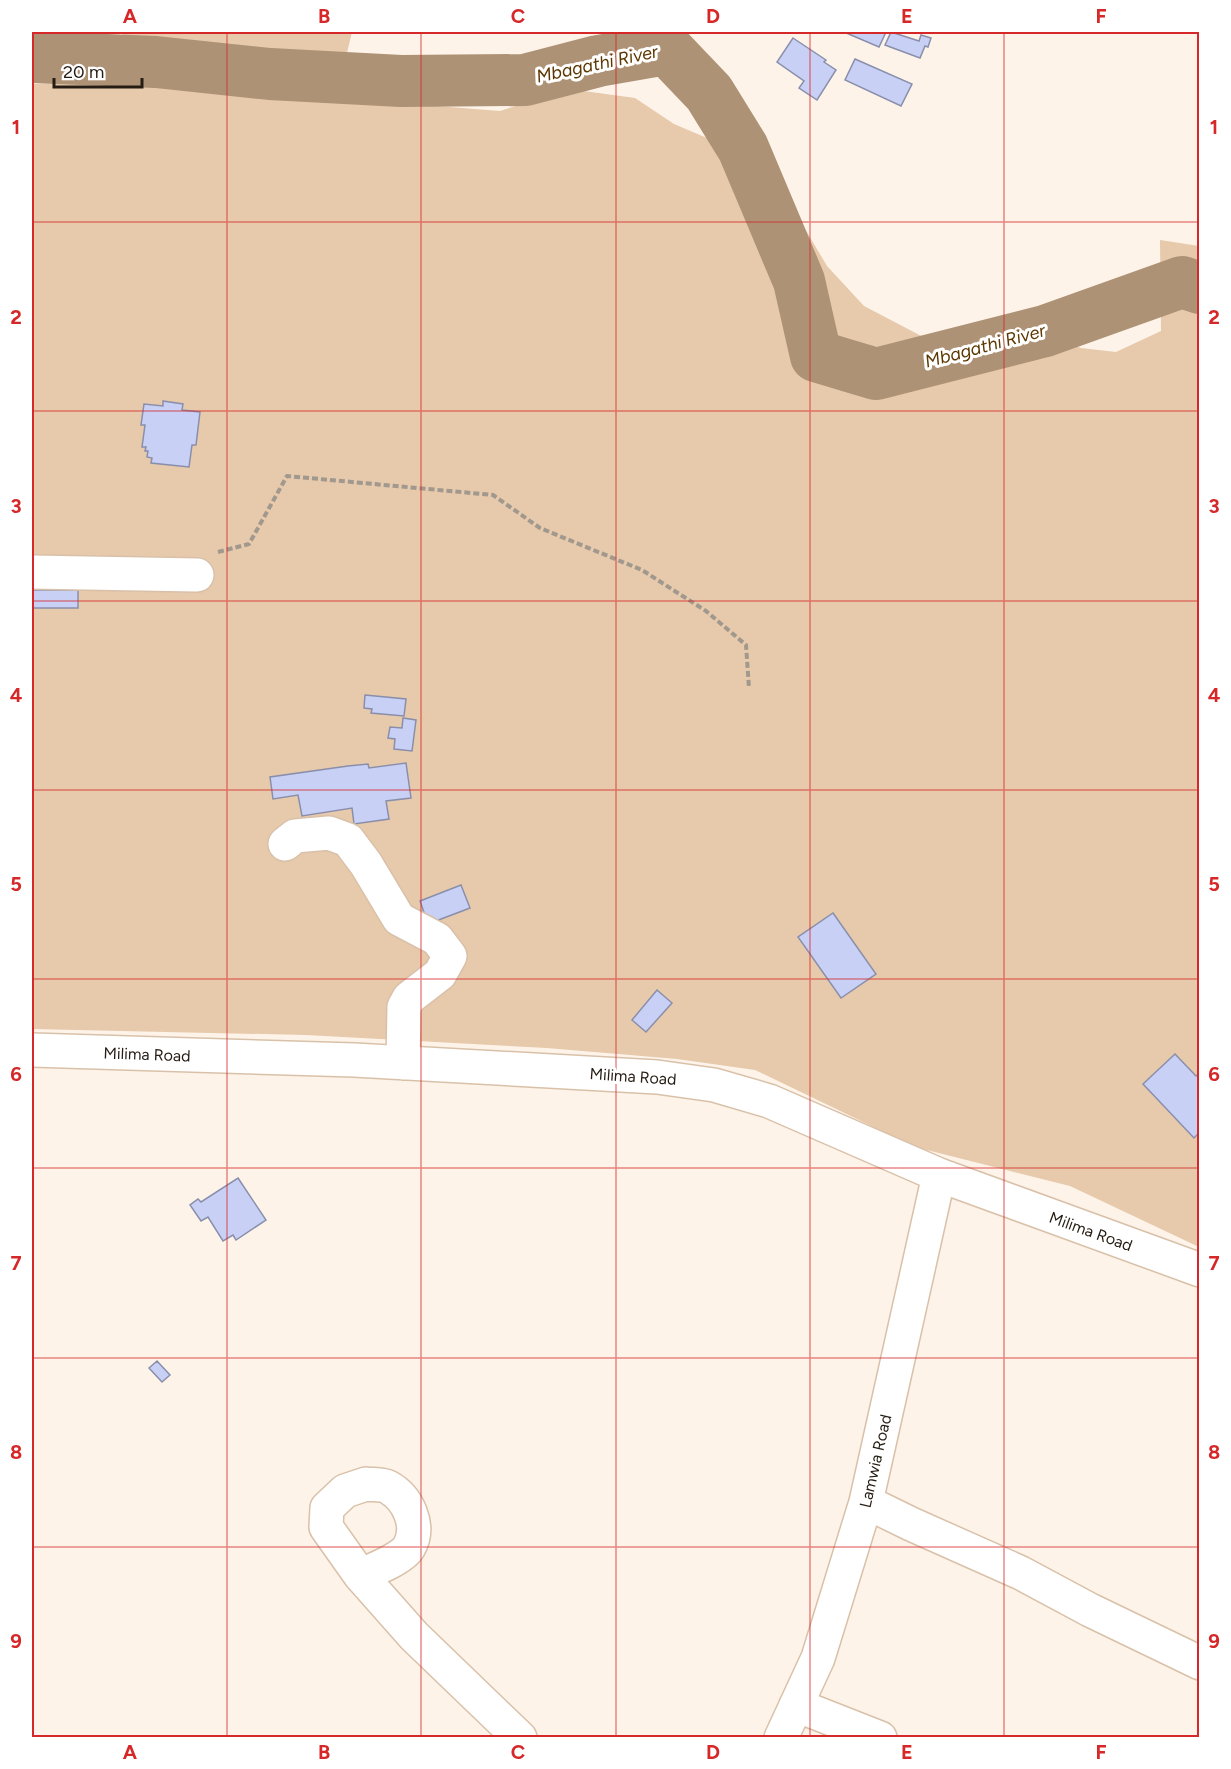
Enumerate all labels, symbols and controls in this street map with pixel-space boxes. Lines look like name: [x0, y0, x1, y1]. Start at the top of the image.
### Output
text: A: [123, 4, 138, 28]
text: B: [318, 4, 330, 28]
text: C: [511, 4, 525, 28]
text: D: [706, 4, 720, 28]
text: E: [901, 4, 913, 28]
text: F: [1095, 4, 1107, 28]
water label: Mbagathi River: [534, 40, 661, 88]
scale bar: [54, 51, 142, 89]
text: 20 m: [63, 61, 104, 83]
text: 1: [12, 115, 20, 139]
text: 1: [1210, 115, 1218, 139]
text: 2: [10, 305, 22, 329]
text: 2: [1208, 305, 1220, 329]
water label: Mbagathi River: [922, 319, 1048, 373]
text: 3: [10, 494, 22, 518]
text: 3: [1208, 494, 1220, 518]
text: 4: [10, 683, 23, 707]
text: 4: [1208, 683, 1221, 707]
text: 5: [10, 872, 22, 896]
text: 5: [1208, 872, 1220, 896]
street label: Milima Road: [103, 1043, 191, 1066]
text: 6: [10, 1062, 22, 1086]
text: 6: [1208, 1062, 1220, 1086]
street label: Milima Road: [589, 1064, 677, 1089]
street label: Milima Road: [1047, 1208, 1135, 1255]
text: 7: [10, 1251, 22, 1275]
text: 7: [1208, 1251, 1220, 1275]
street label: Lamwia Road: [856, 1413, 895, 1510]
text: 8: [10, 1440, 22, 1464]
text: 8: [1208, 1440, 1220, 1464]
text: 9: [10, 1629, 22, 1653]
text: 9: [1208, 1629, 1220, 1653]
text: A: [123, 1740, 138, 1764]
text: B: [318, 1740, 330, 1764]
text: C: [511, 1740, 525, 1764]
text: D: [706, 1740, 720, 1764]
text: E: [901, 1740, 913, 1764]
text: F: [1095, 1740, 1107, 1764]

